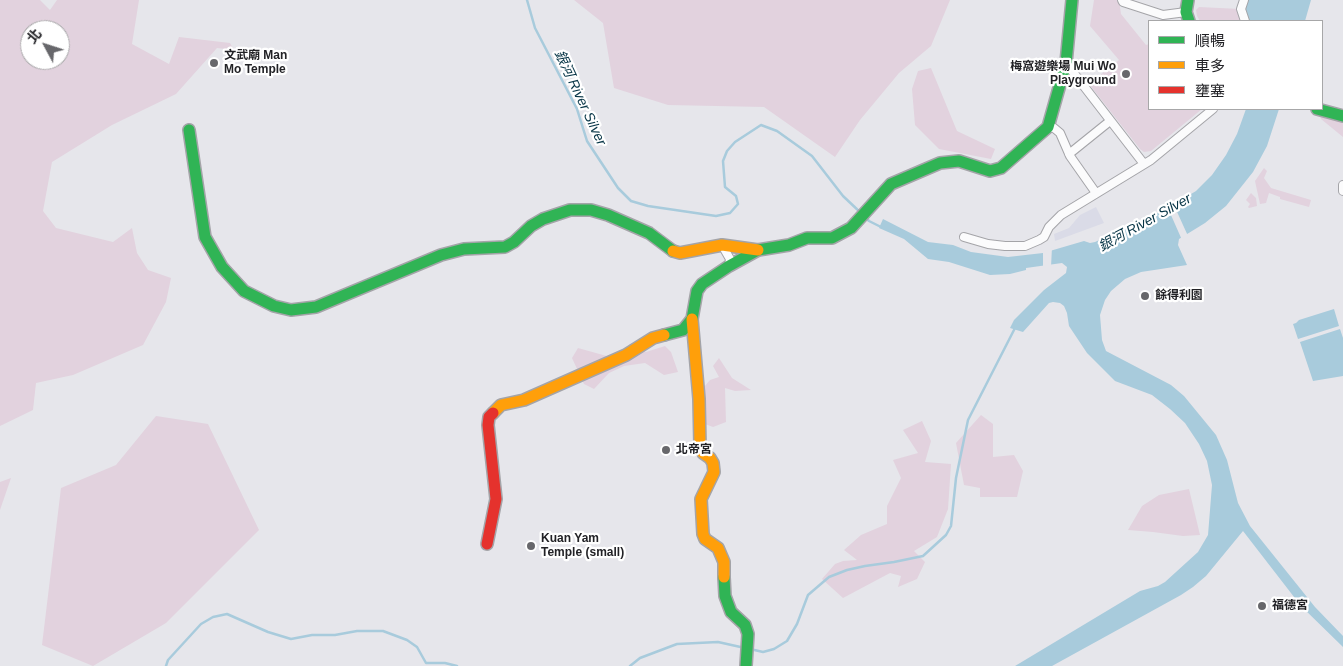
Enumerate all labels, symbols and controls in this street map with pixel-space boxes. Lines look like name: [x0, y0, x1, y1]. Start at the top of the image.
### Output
north arrow: [20, 20, 70, 70]
legend: [1148, 20, 1323, 110]
text: 北: [24, 25, 45, 47]
text: 順暢: [1195, 32, 1225, 49]
water label: 銀河 River Silver: [551, 48, 609, 148]
place label: 文武廟 Man Mo Temple: [224, 49, 287, 77]
marker: 文武廟 Man Mo Temple: [208, 57, 220, 69]
text: 車多: [1195, 57, 1225, 74]
place label: 梅窩遊樂場 Mui Wo Playground: [1010, 60, 1116, 88]
marker: 梅窩遊樂場 Mui Wo Playground: [1120, 68, 1132, 80]
text: 壅塞: [1195, 82, 1225, 99]
water label: 銀河 River Silver: [1096, 191, 1194, 255]
place label: 餘得利園: [1155, 289, 1203, 303]
marker: 餘得利園: [1139, 290, 1151, 302]
place label: 北帝宮: [676, 443, 712, 457]
marker: 北帝宮: [660, 444, 672, 456]
place label: Kuan Yam Temple (small): [541, 532, 624, 560]
marker: Kuan Yam Temple (small): [525, 540, 537, 552]
place label: 福德宮: [1272, 599, 1308, 613]
marker: 福德宮: [1256, 600, 1268, 612]

